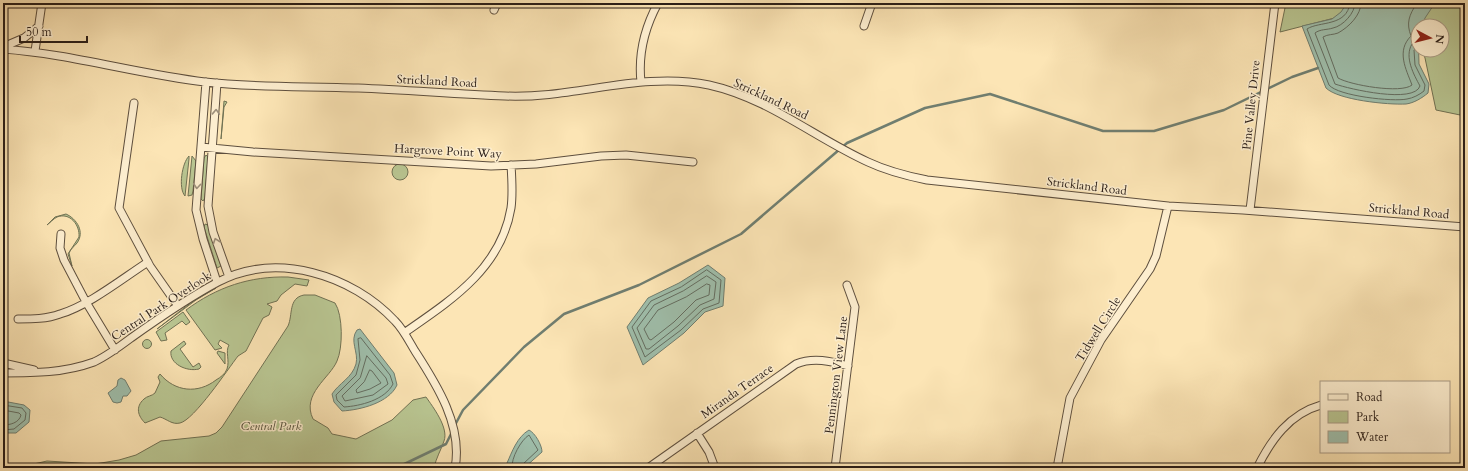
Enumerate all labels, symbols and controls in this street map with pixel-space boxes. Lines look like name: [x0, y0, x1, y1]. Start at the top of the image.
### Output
scale bar: [20, 18, 87, 44]
north arrow: [1410, 18, 1450, 58]
text: 50 m: [26, 24, 53, 40]
text: N: [1431, 34, 1447, 45]
street label: Pine Valley Drive: [1238, 59, 1264, 151]
street label: Strickland Road: [396, 71, 478, 91]
street label: Strickland Road: [731, 75, 811, 124]
one-way arrow: [212, 109, 220, 115]
street label: Hargrove Point Way: [394, 140, 503, 162]
street label: Strickland Road: [1046, 173, 1129, 199]
one-way arrow: [193, 183, 202, 189]
street label: Strickland Road: [1368, 200, 1450, 223]
one-way arrow: [212, 237, 221, 244]
street label: Central Park Overlook: [108, 267, 215, 344]
street label: Tidwell Circle: [1072, 293, 1124, 365]
street label: Pennington View Lane: [821, 315, 851, 435]
street label: Miranda Terrace: [698, 360, 776, 422]
legend: [1320, 381, 1450, 453]
text: Road: [1356, 389, 1383, 405]
text: Park: [1356, 409, 1380, 425]
park label: Central Park: [241, 418, 301, 434]
text: Water: [1355, 429, 1389, 445]

